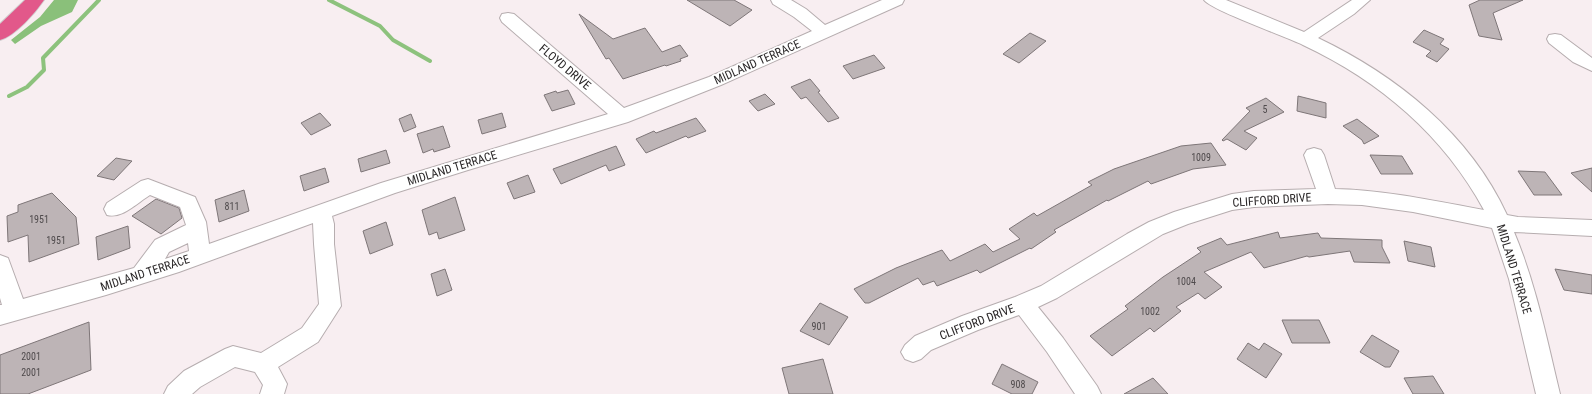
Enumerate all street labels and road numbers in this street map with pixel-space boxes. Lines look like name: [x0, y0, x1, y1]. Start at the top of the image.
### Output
street label: MIDLAND TERRACE: [712, 37, 802, 87]
street label: FLOYD DRIVE: [536, 41, 594, 93]
street label: MIDLAND TERRACE: [405, 148, 499, 188]
street label: CLIFFORD DRIVE: [1232, 190, 1312, 210]
street label: MIDLAND TERRACE: [1494, 222, 1534, 316]
street label: MIDLAND TERRACE: [99, 252, 191, 294]
street label: CLIFFORD DRIVE: [938, 301, 1016, 343]

